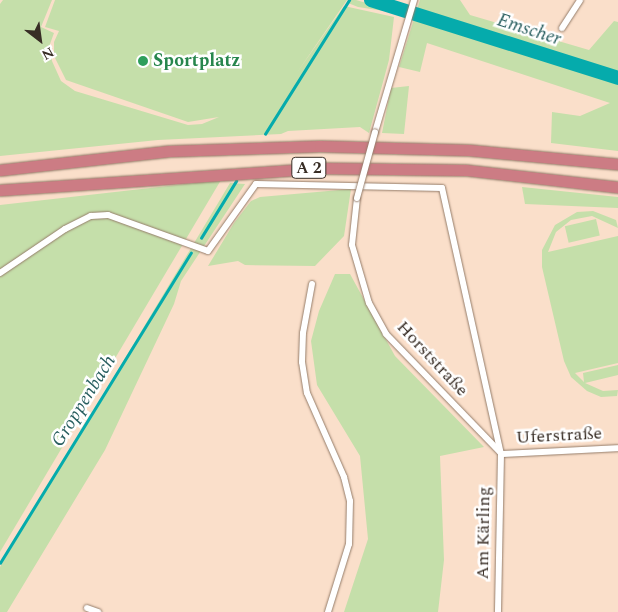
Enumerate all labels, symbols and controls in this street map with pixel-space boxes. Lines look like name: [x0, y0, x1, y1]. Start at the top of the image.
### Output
water label: Emscher: [494, 9, 564, 51]
north arrow: [15, 15, 65, 65]
text: N: [38, 41, 58, 65]
place label: Sportplatz: [153, 50, 240, 72]
marker: Sportplatz: [137, 55, 149, 67]
road number: A 2: [290, 154, 328, 182]
street label: Horststraße: [392, 317, 472, 401]
water label: Groppenbach: [47, 351, 121, 451]
street label: Uferstraße: [515, 423, 603, 449]
street label: Am Kärling: [472, 486, 496, 580]

